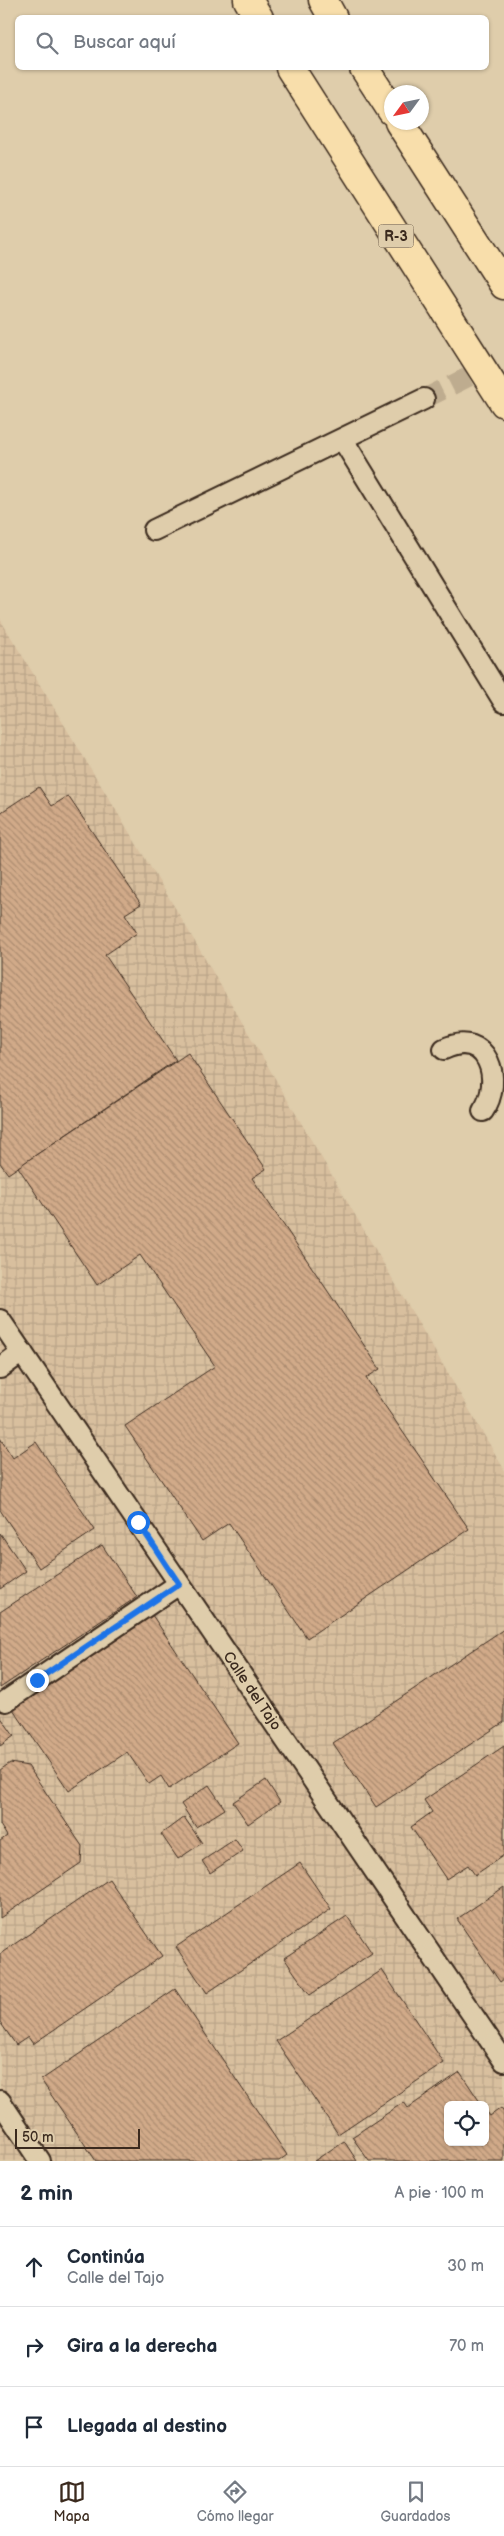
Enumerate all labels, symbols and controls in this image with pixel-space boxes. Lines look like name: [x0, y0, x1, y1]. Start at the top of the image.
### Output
search box: [15, 15, 489, 70]
icon: search: [33, 29, 61, 57]
text: Buscar aquí: [73, 31, 176, 54]
north arrow: [384, 85, 429, 130]
road number: R-3: [378, 225, 414, 248]
route start: [127, 1511, 150, 1534]
street label: Calle del Tajo: [219, 1648, 285, 1734]
route end: [26, 1669, 49, 1692]
map controls: [444, 2101, 489, 2146]
button: locate: [444, 2101, 489, 2146]
scale bar: [15, 2126, 140, 2149]
text: 50 m: [22, 2129, 54, 2146]
text: 2 min: [20, 2181, 73, 2206]
text: A pie · 100 m: [394, 2184, 484, 2203]
text: Continúa: [67, 2246, 145, 2269]
icon: ahead: [20, 2253, 48, 2281]
text: 30 m: [447, 2257, 484, 2276]
text: Calle del Tajo: [67, 2269, 164, 2288]
icon: right: [20, 2333, 48, 2361]
text: Gira a la derecha: [67, 2335, 217, 2358]
text: 70 m: [449, 2337, 484, 2356]
icon: arrive: [20, 2413, 48, 2441]
text: Llegada al destino: [67, 2415, 227, 2438]
tab: Mapa: [54, 2478, 90, 2525]
tab: Cómo llegar: [197, 2478, 273, 2525]
tab: Guardados: [381, 2478, 450, 2525]

